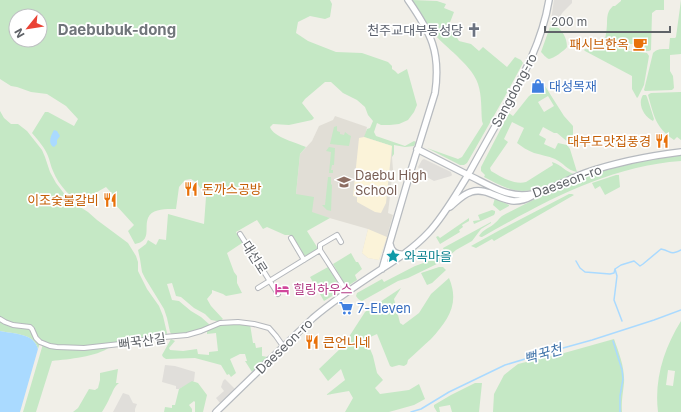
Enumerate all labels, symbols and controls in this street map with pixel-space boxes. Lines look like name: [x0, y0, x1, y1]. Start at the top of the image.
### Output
north arrow: [8, 8, 48, 48]
scale bar: [545, 8, 670, 34]
text: 200 m: [551, 14, 587, 29]
district label: Daebubuk-dong: [58, 20, 176, 39]
place label: 천주교대부동성당: [367, 22, 463, 38]
church icon: 천주교대부동성당: [466, 22, 482, 38]
text: N: [11, 26, 27, 40]
place label: 패시브한옥: [569, 36, 629, 52]
cafe icon: 패시브한옥: [632, 36, 648, 52]
street label: Sangdong-ro: [488, 50, 540, 130]
shop icon: 대성목재: [530, 78, 546, 94]
place label: 대성목재: [549, 78, 597, 94]
place label: 대부도맛집풍경: [567, 133, 651, 149]
restaurant icon: 대부도맛집풍경: [654, 133, 670, 149]
street label: Daeseon-ro: [530, 161, 604, 201]
place label: Daebu High School: [355, 167, 427, 198]
school or university icon: Daebu High School: [336, 174, 352, 190]
restaurant icon: 돈까스공방: [183, 181, 199, 197]
place label: 돈까스공방: [202, 181, 262, 197]
place label: 이조숯불갈비: [27, 192, 99, 208]
restaurant icon: 이조숯불갈비: [102, 192, 118, 208]
street label: 대선로: [239, 238, 271, 276]
place icon: 와곡마을: [385, 248, 401, 264]
place label: 와곡마을: [404, 248, 452, 264]
hotel icon: 힐링하우스: [274, 281, 290, 297]
place label: 힐링하우스: [293, 281, 353, 297]
supermarket icon: 7-Eleven: [338, 300, 354, 316]
place label: 7-Eleven: [357, 300, 411, 316]
street label: Daeseon-ro: [252, 315, 316, 377]
street label: 뻐꾹산길: [117, 330, 167, 352]
restaurant icon: 큰언니네: [304, 334, 320, 350]
place label: 큰언니네: [323, 334, 371, 350]
water label: 뻑꾹천: [522, 340, 565, 367]

